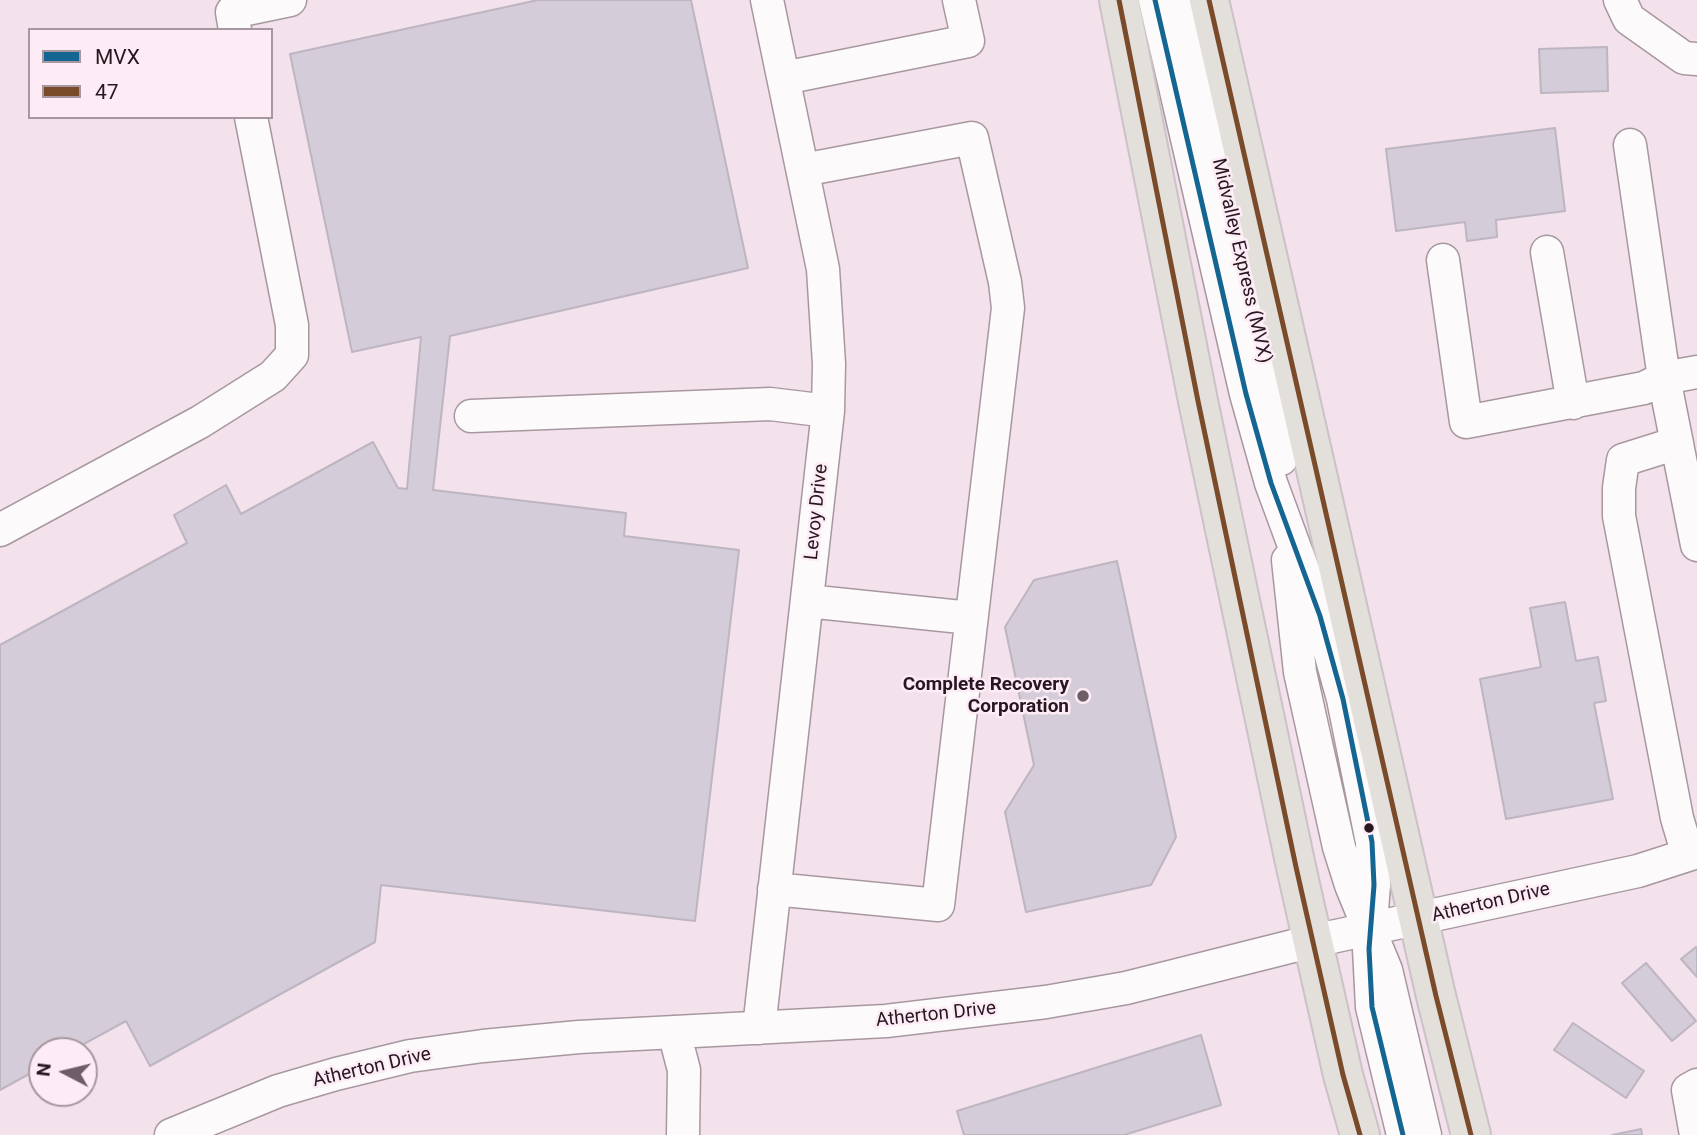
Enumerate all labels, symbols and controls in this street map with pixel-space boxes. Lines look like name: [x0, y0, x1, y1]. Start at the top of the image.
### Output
legend: [28, 28, 273, 119]
text: MVX: [95, 45, 140, 69]
text: 47: [95, 80, 119, 104]
street label: Midvalley Express (MVX): [1206, 156, 1276, 366]
street label: Levoy Drive: [801, 463, 833, 561]
place label: Complete Recovery Corporation: [903, 674, 1069, 718]
marker: Complete Recovery Corporation: [1075, 688, 1091, 704]
unlabelled marker: [1362, 821, 1376, 835]
street label: Atherton Drive: [1430, 878, 1552, 928]
street label: Atherton Drive: [875, 997, 997, 1033]
north arrow: [28, 1037, 98, 1107]
street label: Atherton Drive: [311, 1043, 433, 1093]
text: N: [31, 1062, 56, 1078]

